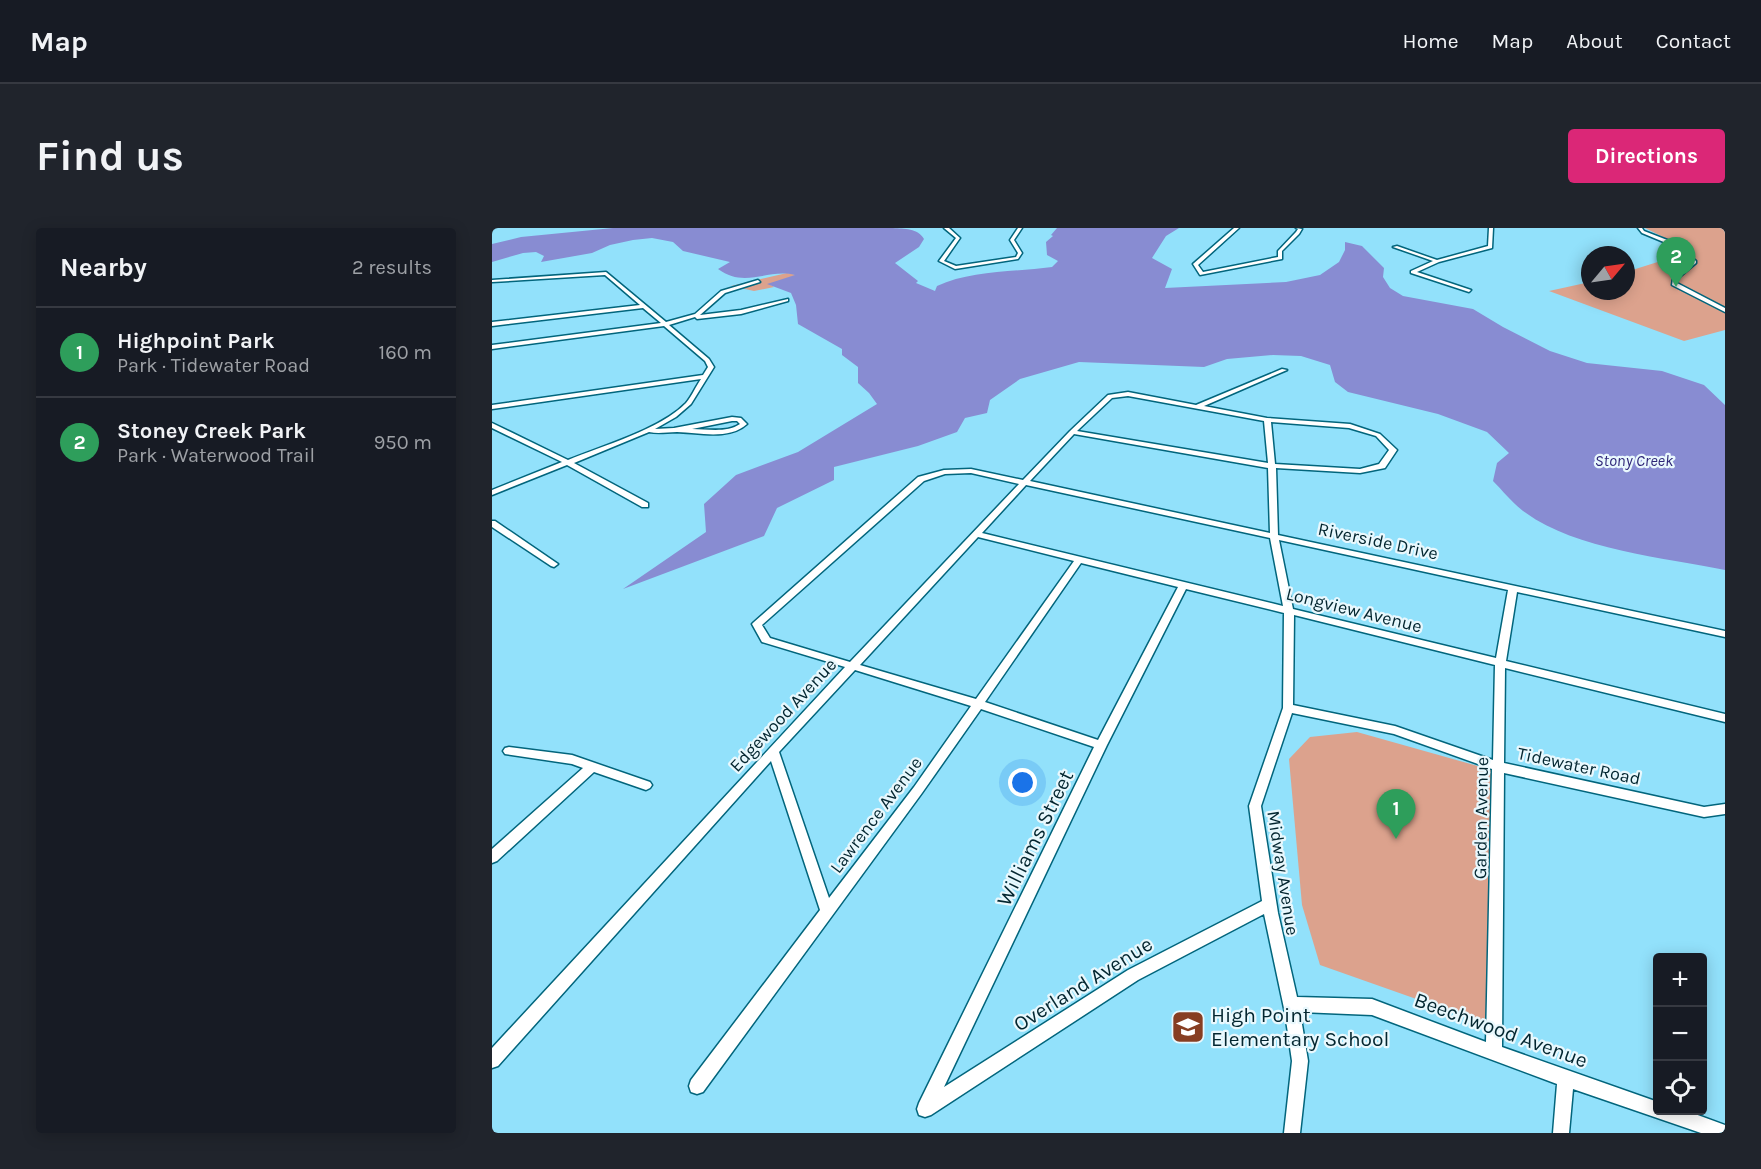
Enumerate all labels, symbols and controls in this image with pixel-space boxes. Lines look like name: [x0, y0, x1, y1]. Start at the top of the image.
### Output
text: Map: [30, 25, 88, 58]
text: Home: [1403, 29, 1459, 53]
text: Map: [1492, 29, 1533, 53]
text: About: [1566, 29, 1623, 53]
text: Contact: [1656, 29, 1731, 53]
button: Directions: [1568, 129, 1725, 183]
text: Find us: [36, 131, 184, 181]
pin: 2: [1656, 238, 1696, 287]
north arrow: [1581, 246, 1635, 300]
text: Nearby: [60, 252, 147, 283]
text: 2 results: [352, 256, 432, 279]
text: Highpoint Park: [117, 328, 275, 354]
text: 1: [76, 341, 83, 364]
text: 160 m: [379, 341, 432, 364]
text: Park · Tidewater Road: [117, 354, 310, 377]
text: Stoney Creek Park: [117, 418, 306, 444]
text: 2: [73, 431, 86, 454]
text: 950 m: [374, 431, 432, 454]
text: Park · Waterwood Trail: [117, 444, 315, 467]
water label: Stony Creek: [1595, 451, 1674, 470]
street label: Riverside Drive: [1316, 518, 1440, 564]
street label: Longview Avenue: [1284, 582, 1424, 638]
street label: Edgewood Avenue: [725, 654, 841, 776]
street label: Tidewater Road: [1515, 742, 1643, 790]
street label: Lawrence Avenue: [825, 752, 927, 878]
street label: Garden Avenue: [1469, 757, 1493, 879]
street label: Williams Street: [992, 766, 1078, 910]
your location: [1008, 768, 1037, 797]
pin: 1: [1376, 790, 1416, 839]
street label: Midway Avenue: [1262, 809, 1304, 937]
street label: Overland Avenue: [1009, 932, 1157, 1036]
map controls: [1653, 953, 1707, 1115]
button: +: [1653, 953, 1707, 1007]
street label: Beechwood Avenue: [1411, 987, 1591, 1073]
place label: High Point Elementary School: [1211, 1003, 1389, 1051]
button: −: [1653, 1007, 1707, 1061]
school or university icon: High Point Elementary School: [1170, 1009, 1206, 1045]
button: locate: [1653, 1061, 1707, 1115]

